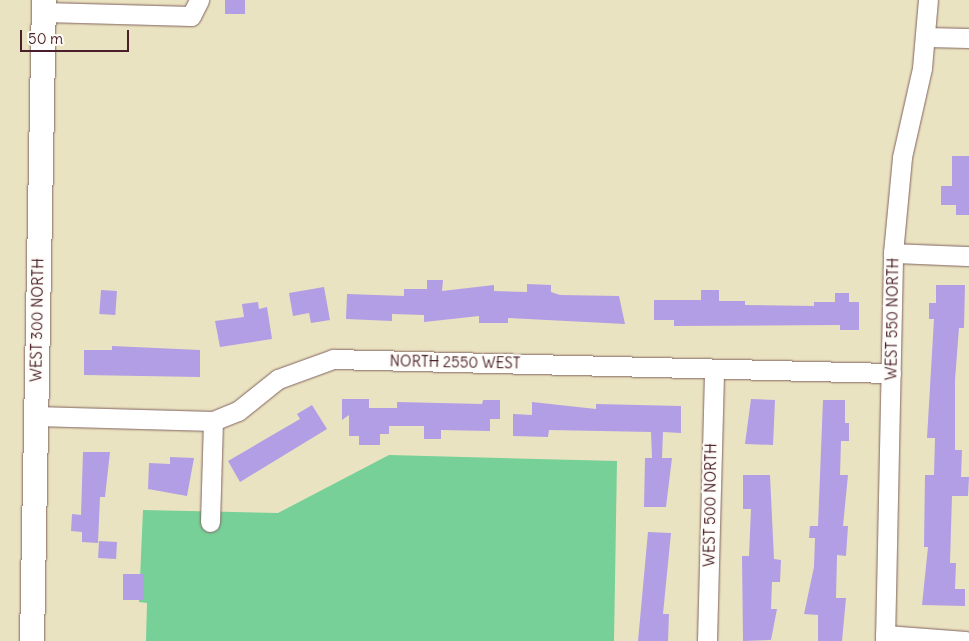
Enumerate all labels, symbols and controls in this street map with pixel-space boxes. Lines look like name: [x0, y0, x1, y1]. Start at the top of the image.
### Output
scale bar: [22, 20, 131, 52]
text: 50 m: [28, 29, 63, 48]
street label: WEST 300 NORTH: [27, 258, 47, 382]
street label: WEST 550 NORTH: [882, 258, 902, 380]
street label: NORTH 2550 WEST: [389, 352, 521, 372]
street label: WEST 500 NORTH: [700, 443, 720, 567]

